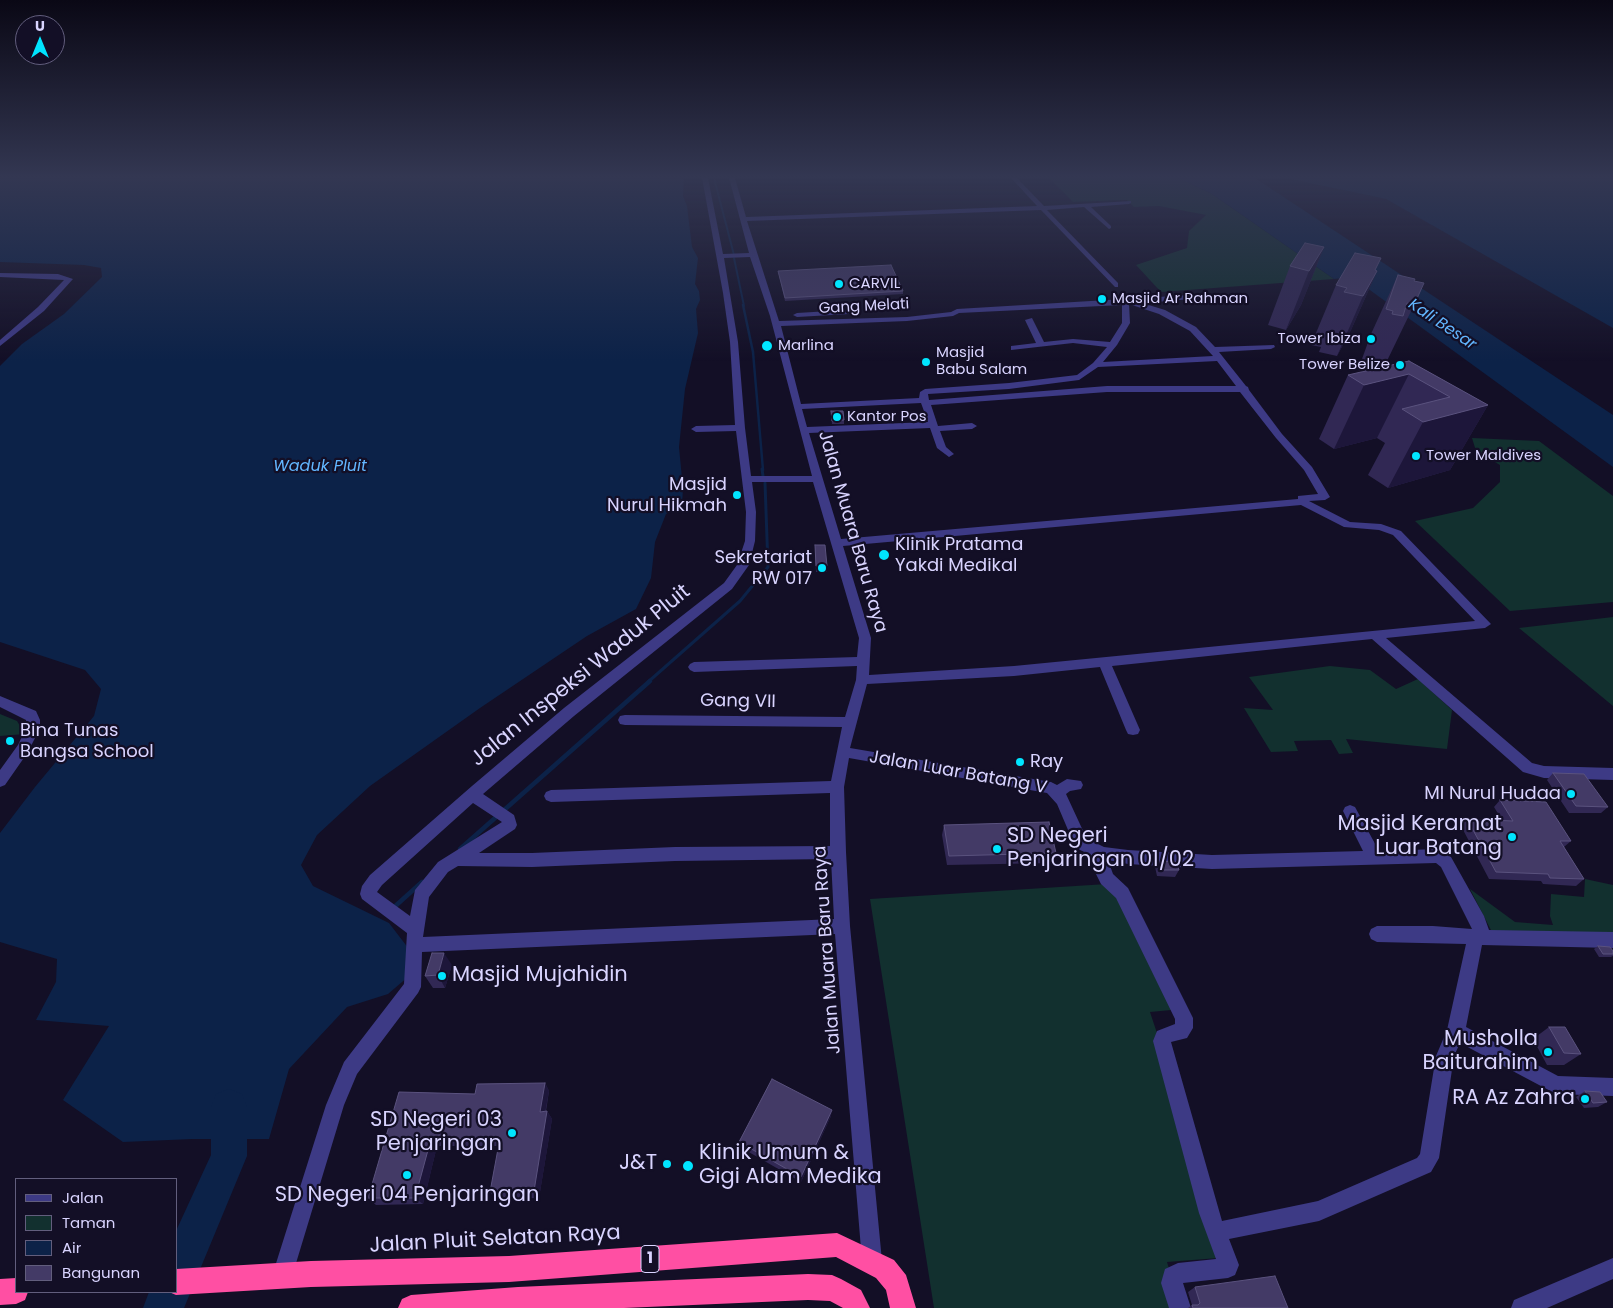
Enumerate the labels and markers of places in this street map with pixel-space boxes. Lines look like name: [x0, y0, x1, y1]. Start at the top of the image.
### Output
place label: CARVIL: [849, 275, 900, 293]
marker: CARVIL: [833, 278, 845, 290]
place label: Masjid Ar Rahman: [1112, 290, 1248, 308]
marker: Masjid Ar Rahman: [1096, 293, 1108, 305]
place label: Tower Ibiza: [1278, 330, 1361, 348]
marker: Tower Ibiza: [1365, 333, 1377, 345]
place label: Marlina: [778, 337, 834, 355]
marker: Marlina: [760, 339, 774, 353]
place label: Masjid Babu Salam: [936, 344, 1027, 379]
marker: Masjid Babu Salam: [920, 356, 932, 368]
place label: Tower Belize: [1299, 356, 1390, 374]
marker: Tower Belize: [1394, 359, 1406, 371]
place label: Kantor Pos: [847, 408, 926, 426]
marker: Kantor Pos: [831, 411, 843, 423]
place label: Tower Maldives: [1426, 447, 1541, 465]
marker: Tower Maldives: [1410, 450, 1422, 462]
place label: Masjid Nurul Hikmah: [607, 474, 727, 516]
marker: Masjid Nurul Hikmah: [731, 489, 743, 501]
place label: Klinik Pratama Yakdi Medikal: [895, 534, 1023, 576]
place label: Sekretariat RW 017: [715, 547, 812, 590]
marker: Klinik Pratama Yakdi Medikal: [877, 548, 891, 562]
marker: Sekretariat RW 017: [816, 562, 828, 574]
place label: Bina Tunas Bangsa School: [20, 720, 154, 762]
marker: Bina Tunas Bangsa School: [4, 735, 16, 747]
place label: Ray: [1030, 751, 1063, 773]
marker: Ray: [1014, 756, 1026, 768]
place label: MI Nurul Hudaa: [1424, 783, 1561, 805]
marker: MI Nurul Hudaa: [1565, 788, 1577, 800]
place label: Masjid Keramat Luar Batang: [1337, 812, 1502, 862]
place label: SD Negeri Penjaringan 01/02: [1007, 824, 1194, 874]
marker: Masjid Keramat Luar Batang: [1506, 831, 1518, 843]
marker: SD Negeri Penjaringan 01/02: [991, 843, 1003, 855]
place label: Masjid Mujahidin: [452, 963, 628, 989]
marker: Masjid Mujahidin: [436, 970, 448, 982]
place label: Musholla Baiturahim: [1422, 1027, 1538, 1077]
marker: Musholla Baiturahim: [1542, 1046, 1554, 1058]
place label: RA Az Zahra: [1452, 1086, 1575, 1112]
marker: RA Az Zahra: [1579, 1093, 1591, 1105]
place label: SD Negeri 03 Penjaringan: [370, 1108, 502, 1158]
marker: SD Negeri 03 Penjaringan: [506, 1127, 518, 1139]
place label: Klinik Umum & Gigi Alam Medika: [699, 1141, 882, 1191]
place label: J&T: [619, 1151, 657, 1177]
marker: J&T: [661, 1158, 673, 1170]
marker: Klinik Umum & Gigi Alam Medika: [681, 1159, 695, 1173]
marker: SD Negeri 04 Penjaringan: [401, 1169, 413, 1181]
place label: SD Negeri 04 Penjaringan: [275, 1183, 539, 1209]

